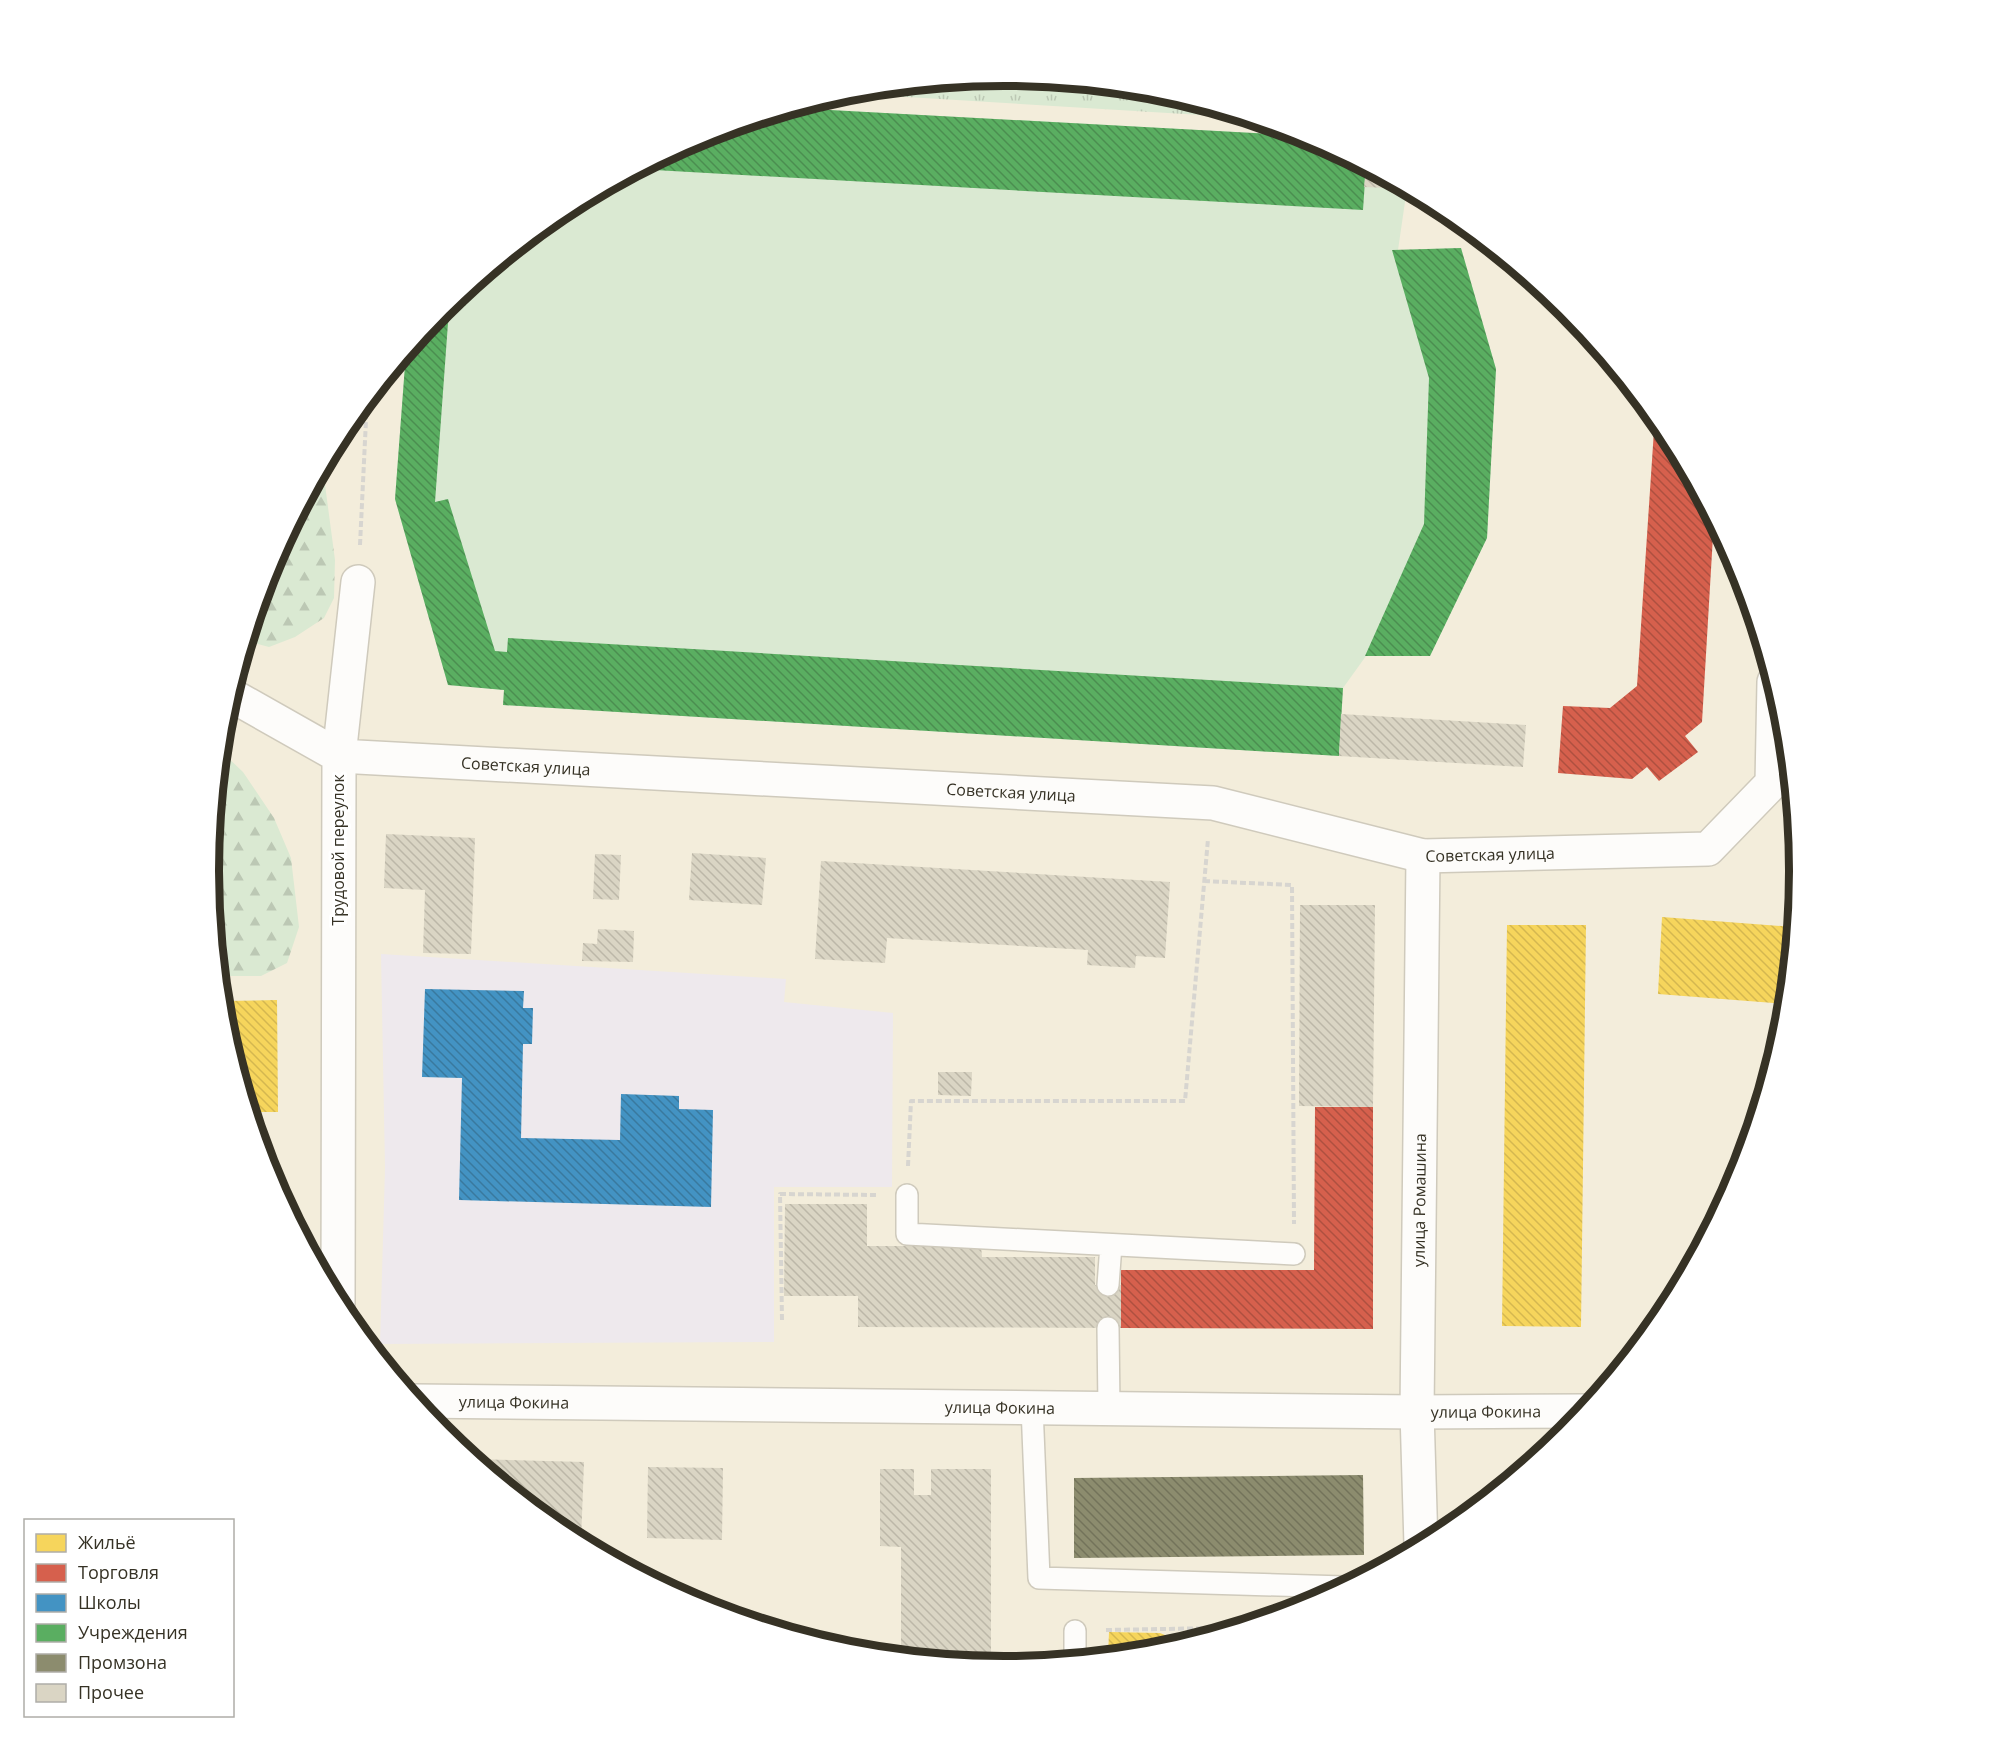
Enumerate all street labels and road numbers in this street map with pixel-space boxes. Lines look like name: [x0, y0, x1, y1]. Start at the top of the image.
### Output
street label: Советская улица: [460, 752, 591, 781]
street label: Трудовой переулок: [327, 774, 349, 926]
street label: Советская улица: [946, 778, 1076, 807]
street label: Советская улица: [1425, 842, 1555, 867]
street label: улица Ромашина: [1408, 1133, 1431, 1267]
street label: улица Фокина: [459, 1390, 569, 1414]
street label: улица Фокина: [945, 1396, 1055, 1419]
street label: улица Фокина: [1431, 1400, 1541, 1423]

